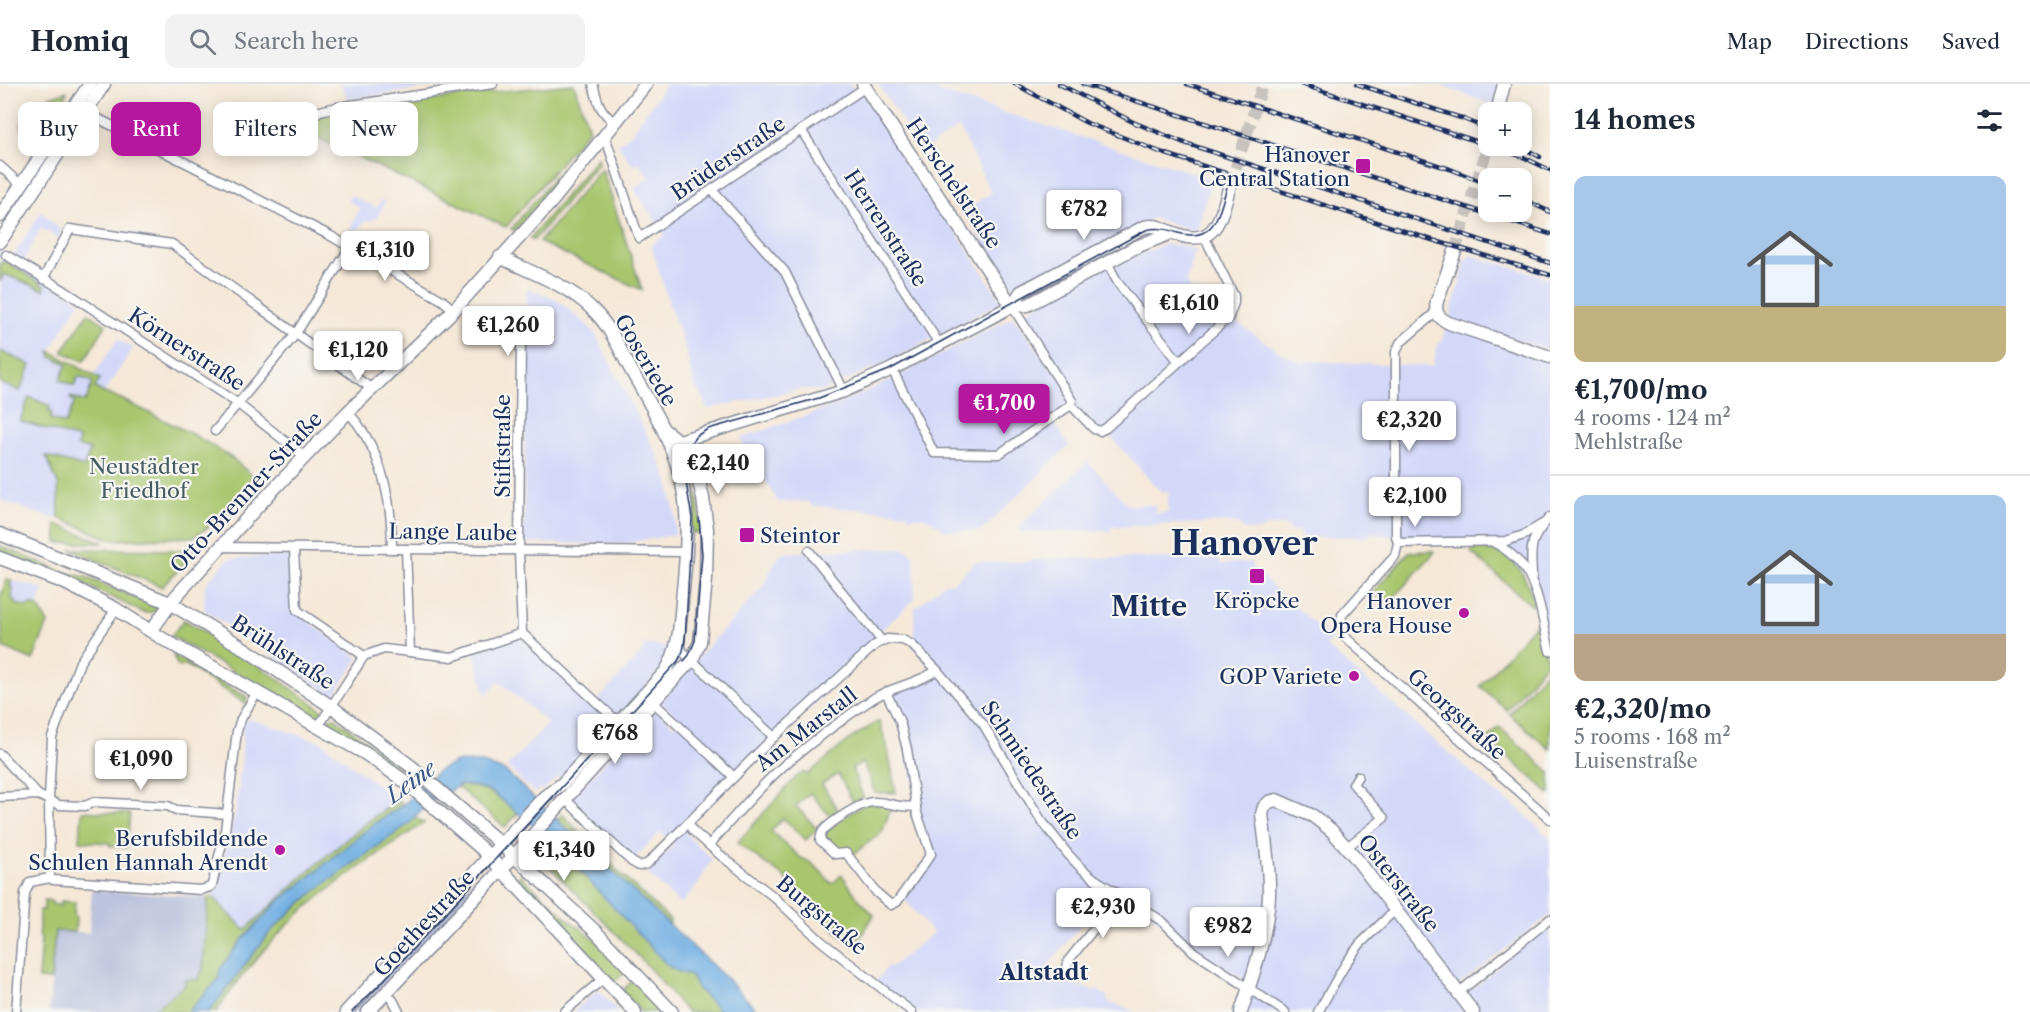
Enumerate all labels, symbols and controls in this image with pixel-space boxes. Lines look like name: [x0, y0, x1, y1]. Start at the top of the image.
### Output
search box: [165, 14, 585, 68]
text: Homiq: [30, 24, 129, 58]
icon: search: [186, 25, 219, 58]
text: Search here: [234, 28, 359, 55]
text: Map: [1727, 29, 1772, 54]
text: Directions: [1805, 29, 1909, 54]
text: Saved: [1942, 29, 2000, 54]
chip: Buy: [18, 102, 99, 156]
chip: Rent: [111, 102, 201, 156]
chip: Filters: [213, 102, 318, 156]
chip: New: [330, 102, 418, 156]
map controls: [1478, 102, 1532, 222]
button: +: [1478, 102, 1532, 156]
text: 14 homes: [1574, 104, 1696, 136]
icon: filters: [1973, 104, 2006, 137]
street label: Brüderstraße: [666, 111, 790, 205]
street label: Herschelstraße: [901, 113, 1007, 253]
place label: Hanover Central Station: [1199, 142, 1350, 191]
marker: Hanover Central Station: [1354, 157, 1372, 175]
street label: Herrenstraße: [839, 165, 933, 291]
button: −: [1478, 168, 1532, 222]
pin: €782: [1048, 190, 1120, 241]
text: €782: [1060, 197, 1108, 221]
icon: home: [1736, 215, 1844, 323]
pin: €1,310: [336, 231, 434, 282]
text: €1,310: [355, 238, 415, 262]
pin: €1,610: [1140, 284, 1238, 335]
text: €1,610: [1159, 291, 1219, 315]
street label: Körnerstraße: [124, 302, 250, 396]
pin: €1,260: [459, 306, 557, 357]
street label: Goseriede: [610, 309, 682, 411]
text: €1,260: [476, 313, 540, 337]
pin: €1,120: [309, 331, 407, 382]
text: €1,120: [328, 338, 388, 362]
text: €1,700/mo: [1574, 374, 1707, 406]
pin: €1,700: [955, 384, 1053, 435]
text: €1,700: [973, 391, 1035, 415]
street label: Stiftstraße: [490, 394, 515, 498]
pin: €2,320: [1360, 401, 1458, 452]
street label: Otto-Brenner-Straße: [165, 406, 327, 578]
text: 4 rooms · 124 m²: [1574, 406, 1731, 430]
text: €2,320: [1376, 408, 1442, 432]
text: Mehlstraße: [1574, 430, 1683, 454]
pin: €2,140: [669, 444, 767, 495]
text: €2,140: [686, 451, 750, 475]
park label: Neustädter Friedhof: [89, 454, 199, 503]
pin: €2,100: [1366, 477, 1464, 528]
text: €2,100: [1383, 484, 1447, 508]
street label: Lange Laube: [389, 518, 517, 546]
place label: Steintor: [760, 523, 841, 548]
district label: Hanover: [1170, 523, 1318, 564]
marker: Steintor: [738, 526, 756, 544]
icon: home: [1736, 534, 1844, 642]
marker: Kröpcke: [1248, 567, 1266, 585]
place label: Kröpcke: [1215, 588, 1299, 613]
place label: Hanover Opera House: [1320, 589, 1452, 638]
district label: Mitte: [1111, 590, 1187, 623]
marker: Hanover Opera House: [1457, 606, 1471, 620]
street label: Brühlstraße: [227, 609, 339, 695]
street label: Georgstraße: [1403, 663, 1511, 765]
place label: GOP Variete: [1219, 664, 1342, 689]
marker: GOP Variete: [1347, 669, 1361, 683]
street label: Am Marstall: [750, 682, 862, 777]
text: €2,320/mo: [1574, 693, 1711, 725]
street label: Schmiedestraße: [976, 696, 1088, 844]
pin: €768: [579, 714, 651, 765]
text: €768: [592, 721, 638, 745]
text: 5 rooms · 168 m²: [1574, 725, 1731, 749]
pin: €1,090: [92, 740, 190, 791]
text: €1,090: [109, 747, 173, 771]
text: Luisenstraße: [1574, 749, 1698, 773]
water label: Leine: [379, 754, 442, 810]
place label: Berufsbildende Schulen Hannah Arendt: [28, 826, 269, 875]
street label: Osterstraße: [1353, 829, 1445, 937]
pin: €1,340: [515, 831, 613, 882]
text: €1,340: [532, 838, 596, 862]
marker: Berufsbildende Schulen Hannah Arendt: [273, 843, 287, 857]
street label: Goethestraße: [368, 865, 480, 981]
street label: Burgstraße: [772, 870, 872, 960]
pin: €2,930: [1054, 888, 1152, 939]
text: €2,930: [1070, 895, 1136, 919]
pin: €982: [1192, 907, 1264, 958]
text: €982: [1204, 914, 1252, 938]
district label: Altstadt: [999, 959, 1089, 986]

